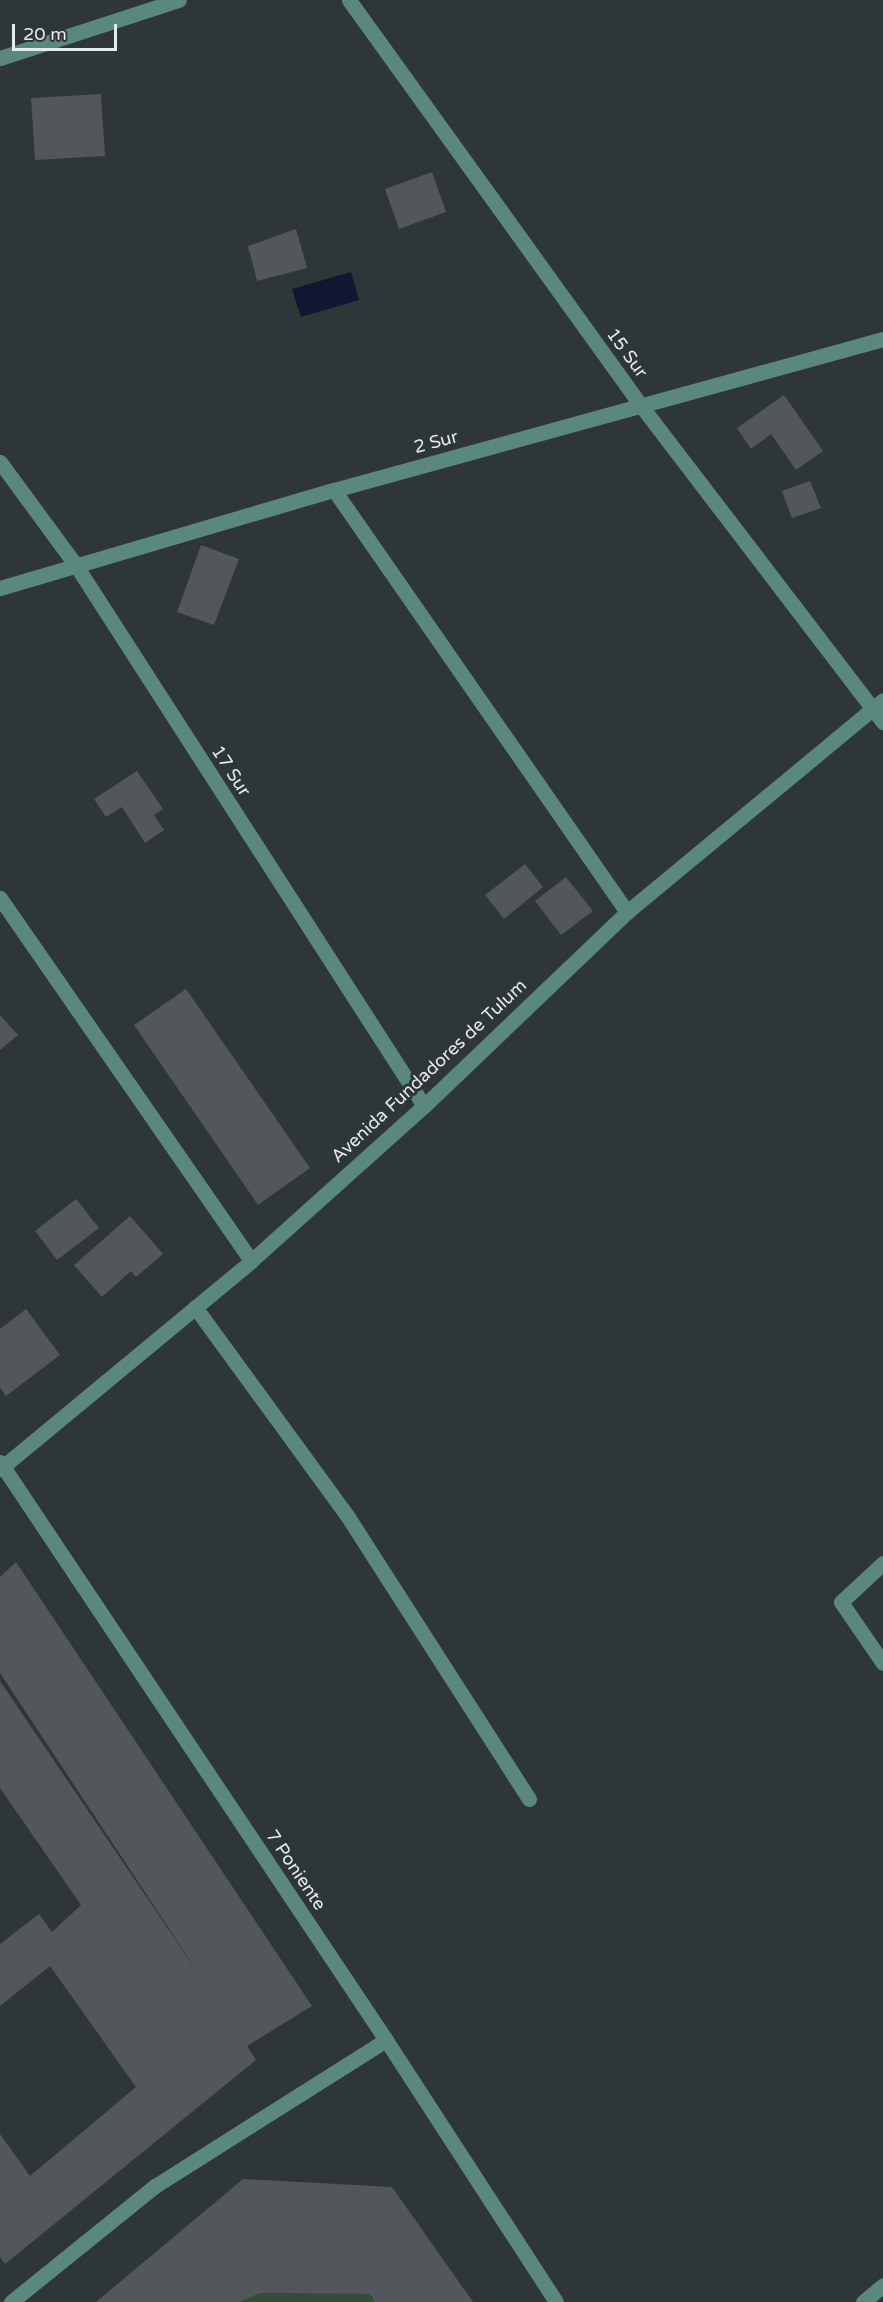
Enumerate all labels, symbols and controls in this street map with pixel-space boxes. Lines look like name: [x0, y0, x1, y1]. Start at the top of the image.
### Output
scale bar: [15, 12, 120, 50]
text: 20 m: [23, 23, 67, 45]
street label: 15 Sur: [602, 324, 652, 382]
street label: 2 Sur: [412, 426, 460, 458]
street label: 17 Sur: [207, 742, 255, 800]
street label: Avenida Fundadores de Tulum: [327, 975, 531, 1167]
street label: 7 Poniente: [261, 1826, 331, 1914]

